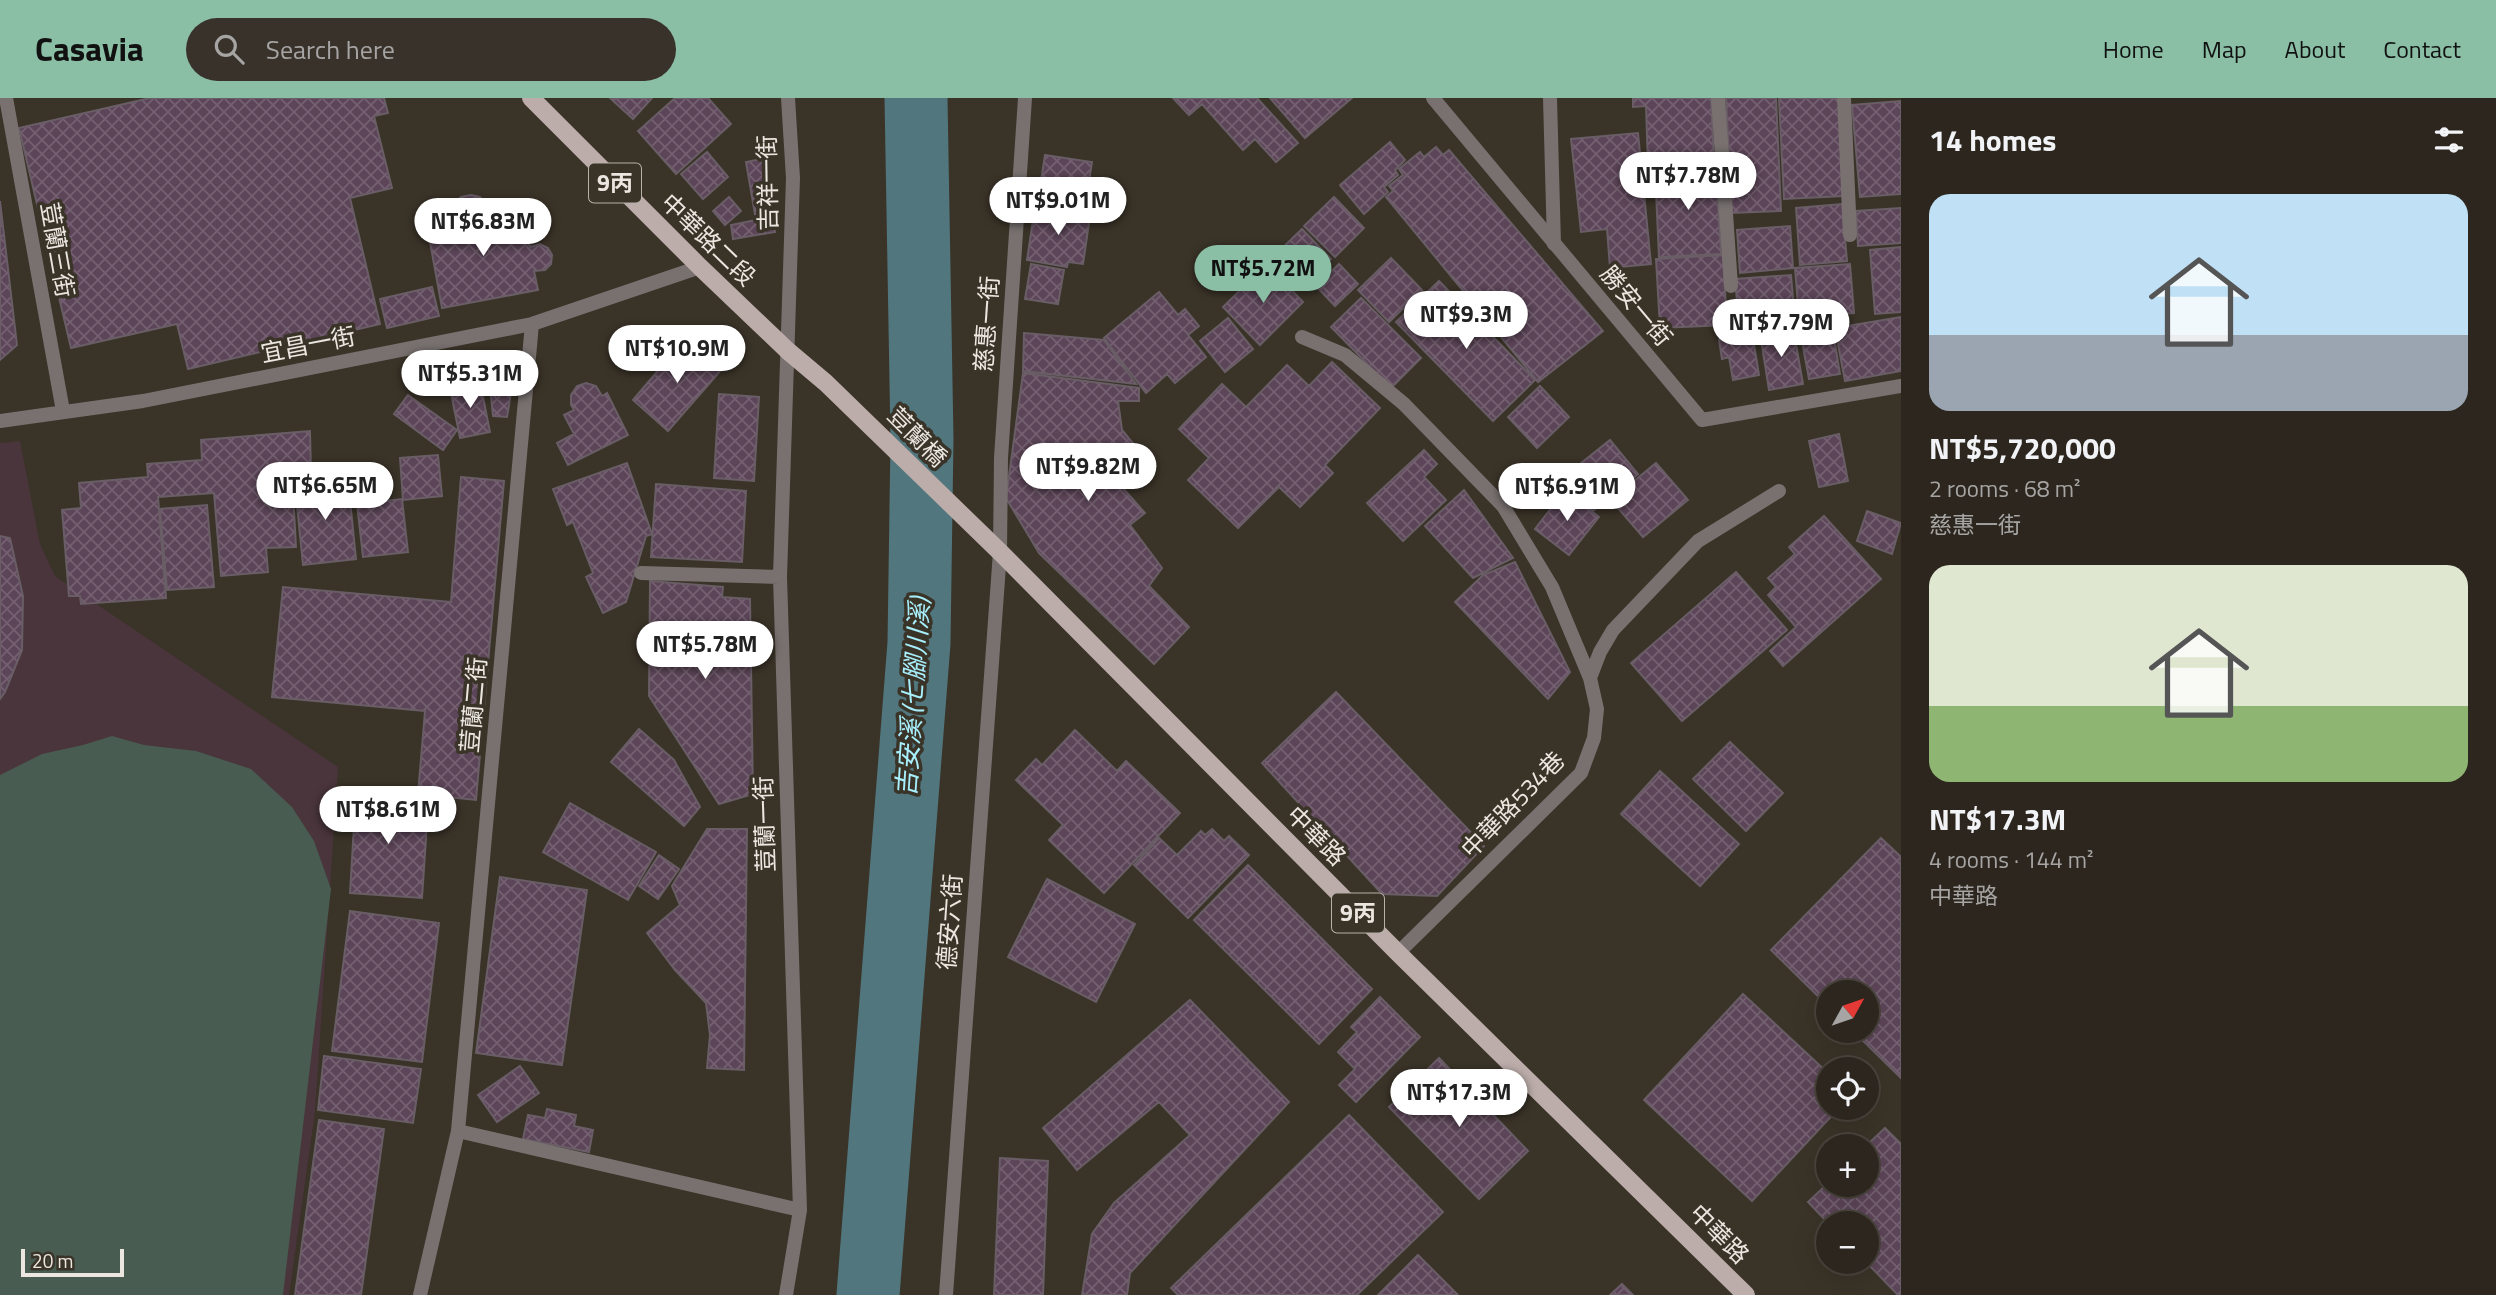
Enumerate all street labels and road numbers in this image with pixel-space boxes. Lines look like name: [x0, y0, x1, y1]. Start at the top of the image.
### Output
street label: 吉祥一街: [748, 135, 786, 231]
road number: 9丙: [589, 164, 641, 202]
street label: 中華路二段: [653, 185, 764, 294]
street label: 荳蘭三街: [32, 199, 84, 300]
street label: 勝安一街: [1592, 257, 1681, 354]
street label: 慈惠一街: [965, 275, 1007, 373]
street label: 宜昌一街: [257, 317, 358, 371]
street label: 荳蘭橋: [880, 398, 956, 474]
street label: 荳蘭二街: [451, 656, 495, 754]
street label: 中華路534巷: [1452, 743, 1573, 866]
street label: 荳蘭一街: [744, 775, 784, 873]
street label: 中華路: [1279, 797, 1355, 873]
street label: 德安六街: [928, 873, 970, 971]
road number: 9丙: [1332, 894, 1384, 932]
street label: 中華路: [1682, 1195, 1758, 1271]

